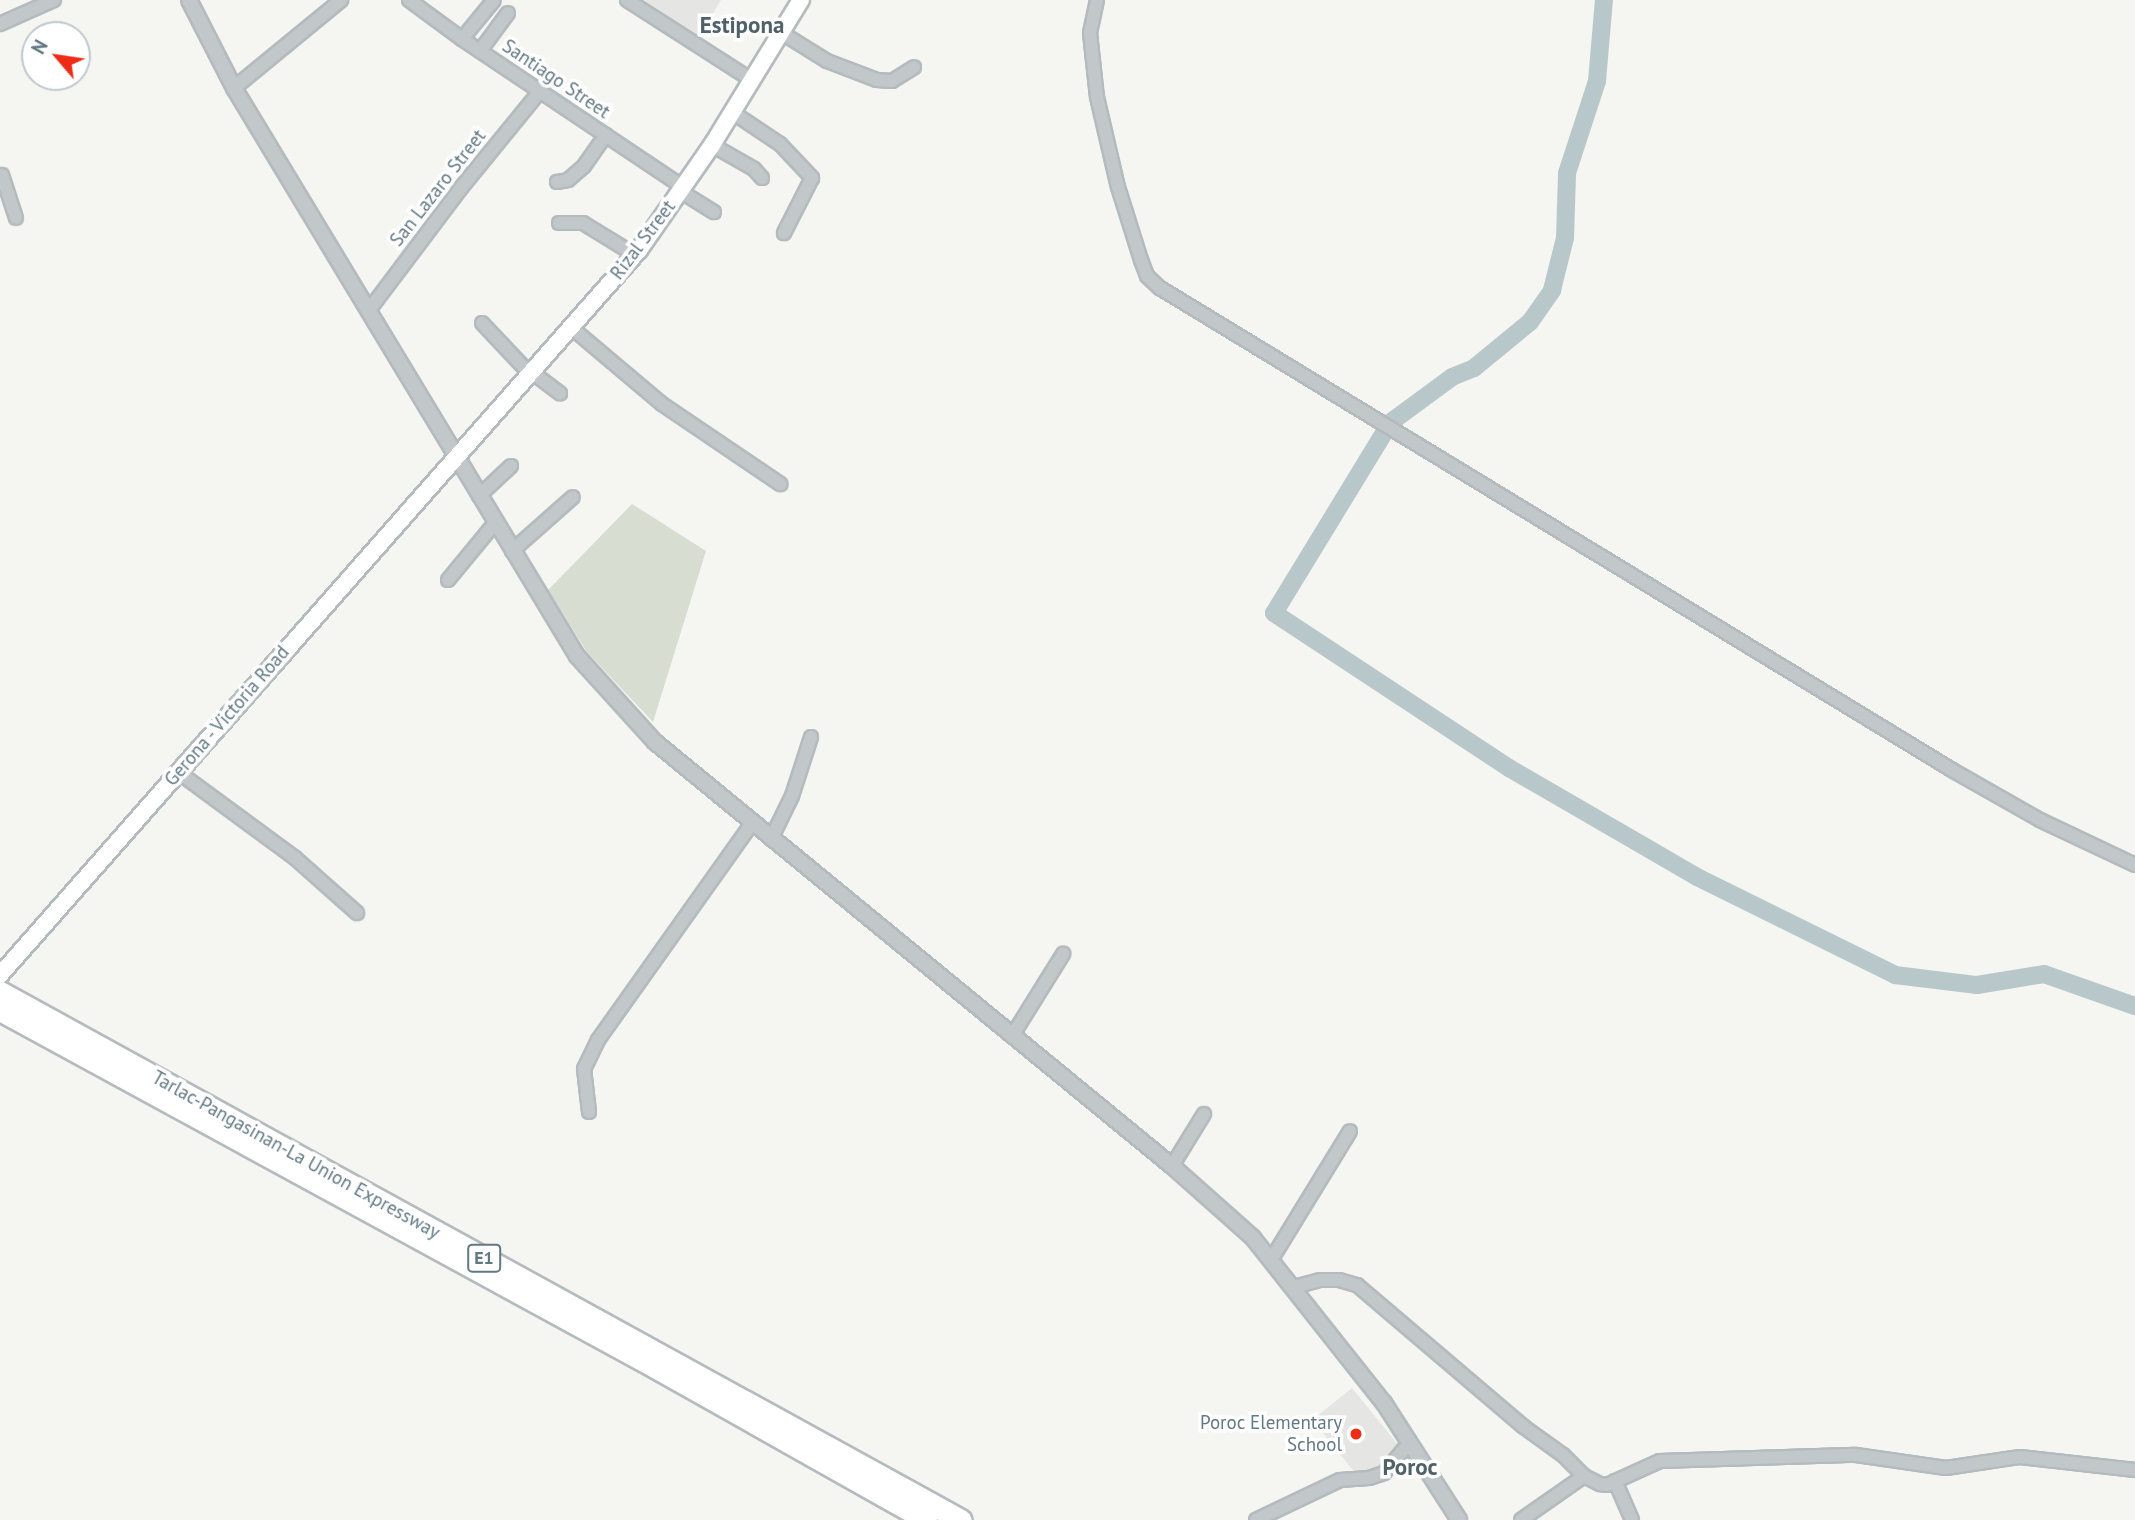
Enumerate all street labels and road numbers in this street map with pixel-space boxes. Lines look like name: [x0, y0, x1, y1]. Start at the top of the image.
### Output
street label: Santiago Street: [498, 35, 614, 123]
street label: San Lazaro Street: [385, 125, 491, 251]
street label: Rizal Street: [606, 196, 680, 284]
street label: Gerona - Victoria Road: [159, 640, 295, 792]
street label: Tarlac-Pangasinan-La Union Expressway: [148, 1066, 444, 1244]
road number: E1: [466, 1244, 502, 1273]

